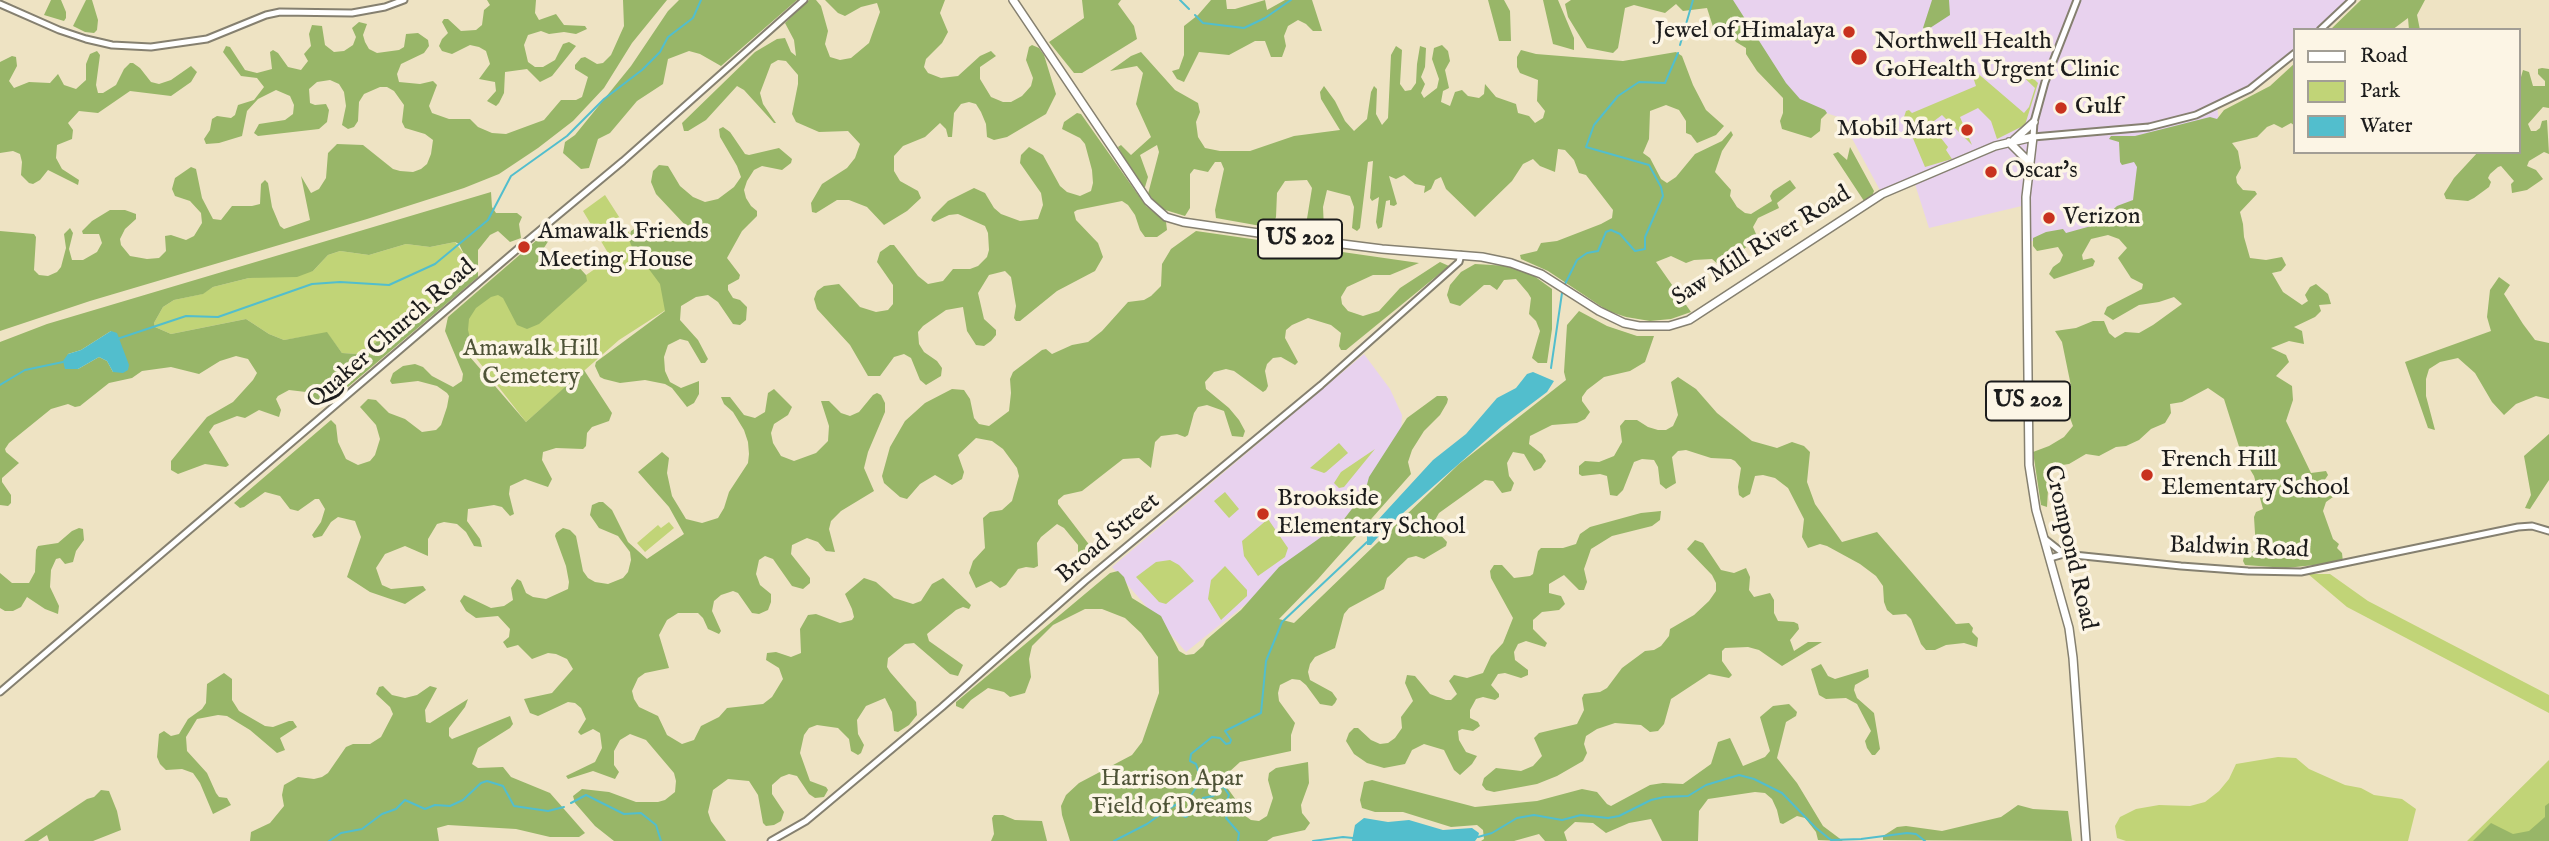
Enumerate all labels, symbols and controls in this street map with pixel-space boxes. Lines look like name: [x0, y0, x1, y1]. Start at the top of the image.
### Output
place label: Jewel of Himalaya: [1655, 18, 1835, 46]
marker: Jewel of Himalaya: [1841, 24, 1857, 40]
legend: [2294, 28, 2521, 154]
place label: Northwell Health GoHealth Urgent Clinic: [1875, 29, 2119, 85]
text: Road: [2360, 43, 2407, 70]
marker: Northwell Health GoHealth Urgent Clinic: [1849, 47, 1869, 67]
text: Park: [2360, 78, 2400, 105]
place label: Gulf: [2075, 94, 2122, 122]
marker: Gulf: [2053, 100, 2069, 116]
text: Water: [2360, 113, 2412, 140]
place label: Mobil Mart: [1837, 116, 1953, 144]
marker: Mobil Mart: [1959, 122, 1975, 138]
place label: Oscar's: [2005, 158, 2078, 186]
marker: Oscar's: [1983, 164, 1999, 180]
street label: Saw Mill River Road: [1667, 180, 1857, 314]
place label: Verizon: [2063, 204, 2140, 232]
marker: Verizon: [2041, 210, 2057, 226]
place label: Amawalk Friends Meeting House: [538, 219, 709, 275]
road number: US 202: [1258, 220, 1342, 258]
marker: Amawalk Friends Meeting House: [516, 239, 532, 255]
street label: Quaker Church Road: [302, 254, 482, 416]
park label: Amawalk Hill Cemetery: [463, 336, 599, 392]
road number: US 202: [1986, 382, 2070, 420]
place label: French Hill Elementary School: [2161, 447, 2349, 503]
street label: Crompond Road: [2036, 463, 2102, 633]
marker: French Hill Elementary School: [2139, 467, 2155, 483]
place label: Brookside Elementary School: [1277, 486, 1465, 542]
street label: Broad Street: [1052, 488, 1166, 590]
marker: Brookside Elementary School: [1255, 506, 1271, 522]
street label: Baldwin Road: [2169, 532, 2309, 566]
park label: Harrison Apar Field of Dreams: [1092, 766, 1252, 822]

